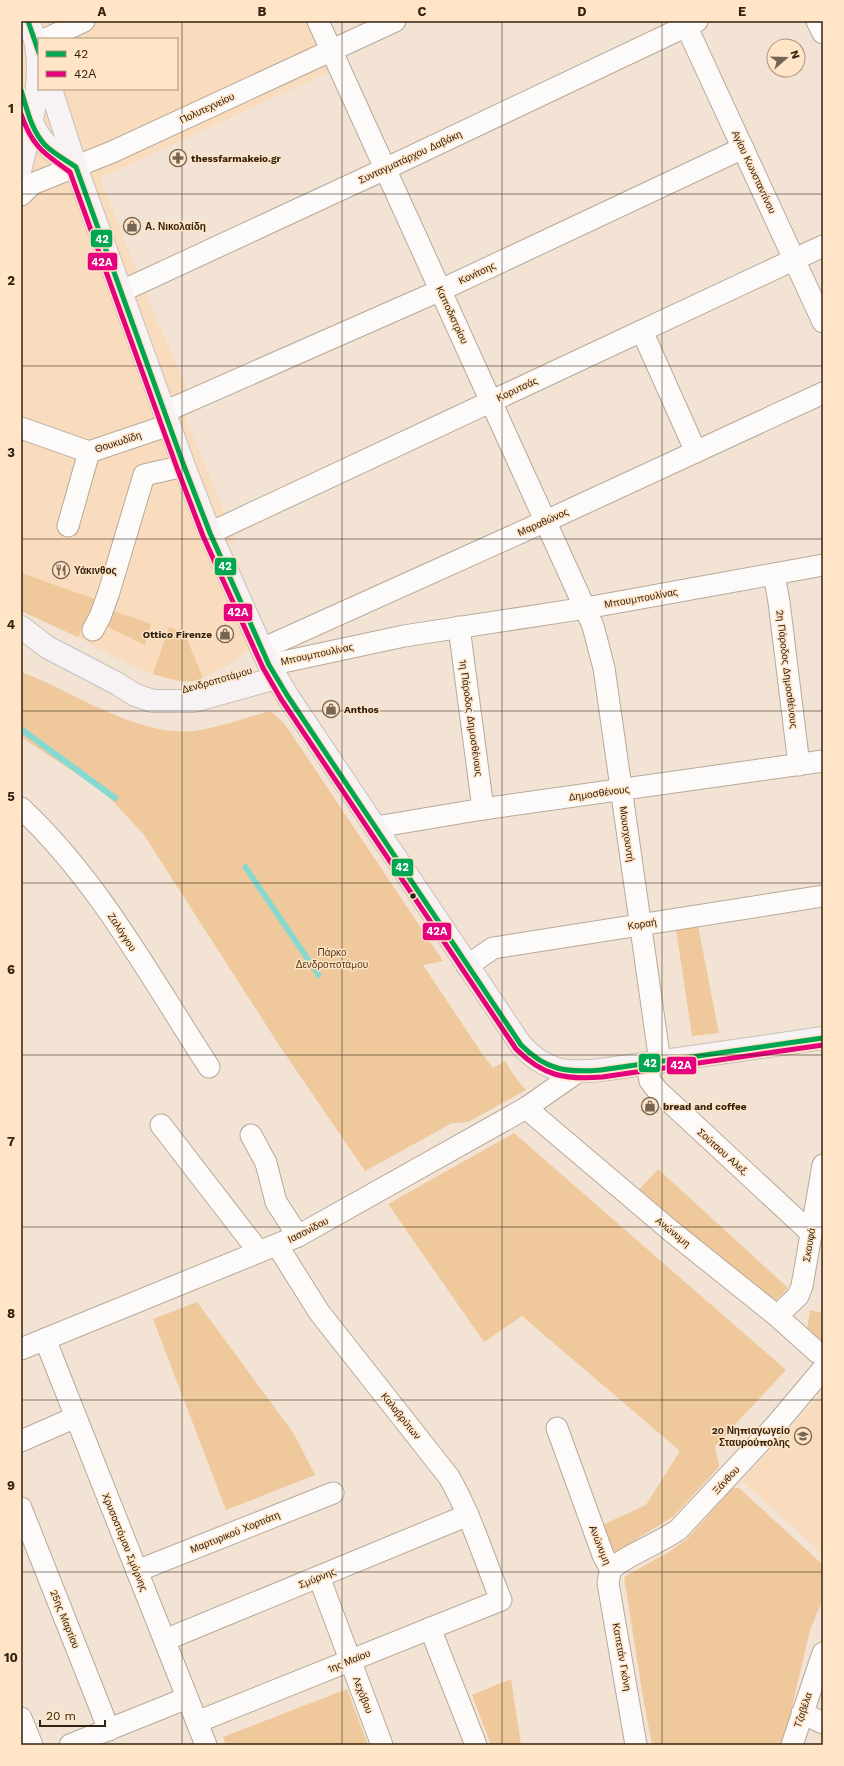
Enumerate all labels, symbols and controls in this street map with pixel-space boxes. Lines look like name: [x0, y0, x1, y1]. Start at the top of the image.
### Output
text: A: [98, 4, 107, 19]
text: B: [258, 4, 267, 19]
text: C: [418, 4, 427, 19]
text: D: [577, 4, 587, 19]
text: E: [738, 4, 746, 19]
legend: [38, 38, 178, 90]
north arrow: [766, 38, 806, 78]
text: 42: [74, 47, 88, 61]
text: N: [787, 49, 802, 61]
text: 42Α: [74, 67, 96, 81]
street label: Πολυτεχνείου: [178, 91, 236, 125]
text: 1: [8, 101, 14, 116]
street label: Συνταγματάρχου Δαβάκη: [357, 128, 463, 186]
street label: Αγίου Κωνσταντίνου: [730, 129, 778, 215]
pharmacy icon: thessfarmakeio.gr: [168, 148, 188, 168]
place label: thessfarmakeio.gr: [191, 153, 282, 164]
shop icon: Α. Νικολαίδη: [122, 216, 142, 236]
place label: Α. Νικολαίδη: [145, 221, 206, 232]
line badge: 42: [90, 229, 113, 248]
text: 42: [95, 233, 109, 246]
line badge: 42Α: [87, 252, 118, 271]
text: 42Α: [91, 256, 113, 269]
street label: Κονίτσης: [457, 260, 497, 286]
text: 2: [7, 273, 15, 288]
street label: Καποδιστρίου: [434, 285, 470, 345]
street label: Κορυτσάς: [495, 375, 539, 403]
street label: Θουκυδίδη: [93, 429, 143, 455]
text: 3: [7, 445, 15, 460]
street label: Μαραθώνος: [516, 506, 570, 538]
line badge: 42: [214, 557, 237, 576]
restaurant icon: Υάκινθος: [51, 560, 71, 580]
text: 42: [218, 560, 232, 573]
place label: Υάκινθος: [74, 565, 117, 577]
street label: Μπουμπουλίνας: [604, 586, 679, 610]
line badge: 42Α: [223, 603, 253, 622]
text: 42Α: [227, 606, 249, 619]
street label: 2η Πάροδος Δημοσθένους: [774, 609, 800, 729]
text: 4: [7, 617, 16, 632]
shop icon: Ottico Firenze: [215, 624, 235, 644]
place label: Ottico Firenze: [143, 629, 212, 640]
street label: Μπουμπουλίνας: [280, 641, 355, 667]
street label: 1η Πάροδος Δημοσθένους: [457, 659, 485, 777]
street label: Δενδροποτάμου: [181, 665, 253, 695]
shop icon: Anthos: [321, 699, 341, 719]
place label: Anthos: [344, 704, 380, 715]
street label: Δημοσθένους: [568, 783, 630, 803]
text: 5: [7, 789, 15, 804]
street label: Μουσχουντή: [618, 805, 636, 863]
line badge: 42: [391, 858, 414, 877]
text: 42: [395, 861, 409, 874]
unlabelled marker: [408, 891, 418, 901]
street label: Ζαλόγγου: [106, 911, 138, 953]
street label: Κοραή: [627, 916, 657, 932]
line badge: 42Α: [422, 922, 452, 941]
text: 42Α: [426, 925, 448, 938]
park label: Πάρκο Δενδροποτάμου: [296, 947, 368, 970]
text: 6: [7, 962, 15, 977]
line badge: 42: [638, 1053, 661, 1073]
line badge: 42Α: [666, 1056, 697, 1075]
text: 42: [643, 1057, 657, 1070]
text: 42Α: [670, 1059, 692, 1072]
shop icon: bread and coffee: [640, 1096, 660, 1116]
place label: bread and coffee: [663, 1101, 747, 1112]
street label: Σούτσου Αλεξ.: [695, 1126, 751, 1179]
text: 7: [7, 1134, 15, 1149]
street label: Ιασονίδου: [286, 1215, 330, 1245]
street label: Ανώνυμη: [653, 1215, 693, 1249]
street label: Σκουφά: [801, 1227, 817, 1263]
text: 8: [7, 1306, 15, 1321]
street label: Καλαβρύτων: [379, 1391, 423, 1441]
place label: 2ο Νηπιαγωγείο Σταυρούπολης: [712, 1425, 790, 1449]
school or university icon: 2ο Νηπιαγωγείο Σταυρούπολης: [793, 1426, 813, 1446]
street label: Ξάνθου: [710, 1464, 742, 1496]
text: 9: [7, 1478, 15, 1493]
street label: Χρυσοστόμου Σμύρνης: [100, 1491, 150, 1593]
street label: Μαρτυρικού Χορτιάτη: [189, 1509, 281, 1555]
street label: Ανώνυμη: [587, 1524, 613, 1566]
street label: Σμύρνης: [297, 1566, 337, 1590]
street label: 25ης Μαρτίου: [48, 1588, 82, 1650]
street label: Καπετάν Γκόνη: [611, 1622, 633, 1692]
street label: 1ης Μαϊου: [326, 1647, 372, 1675]
text: 10: [4, 1650, 18, 1665]
street label: Λεχόβου: [351, 1675, 375, 1715]
street label: Τζαβέλα: [792, 1691, 815, 1729]
scale bar: [40, 1702, 105, 1728]
text: 20 m: [46, 1709, 76, 1723]

